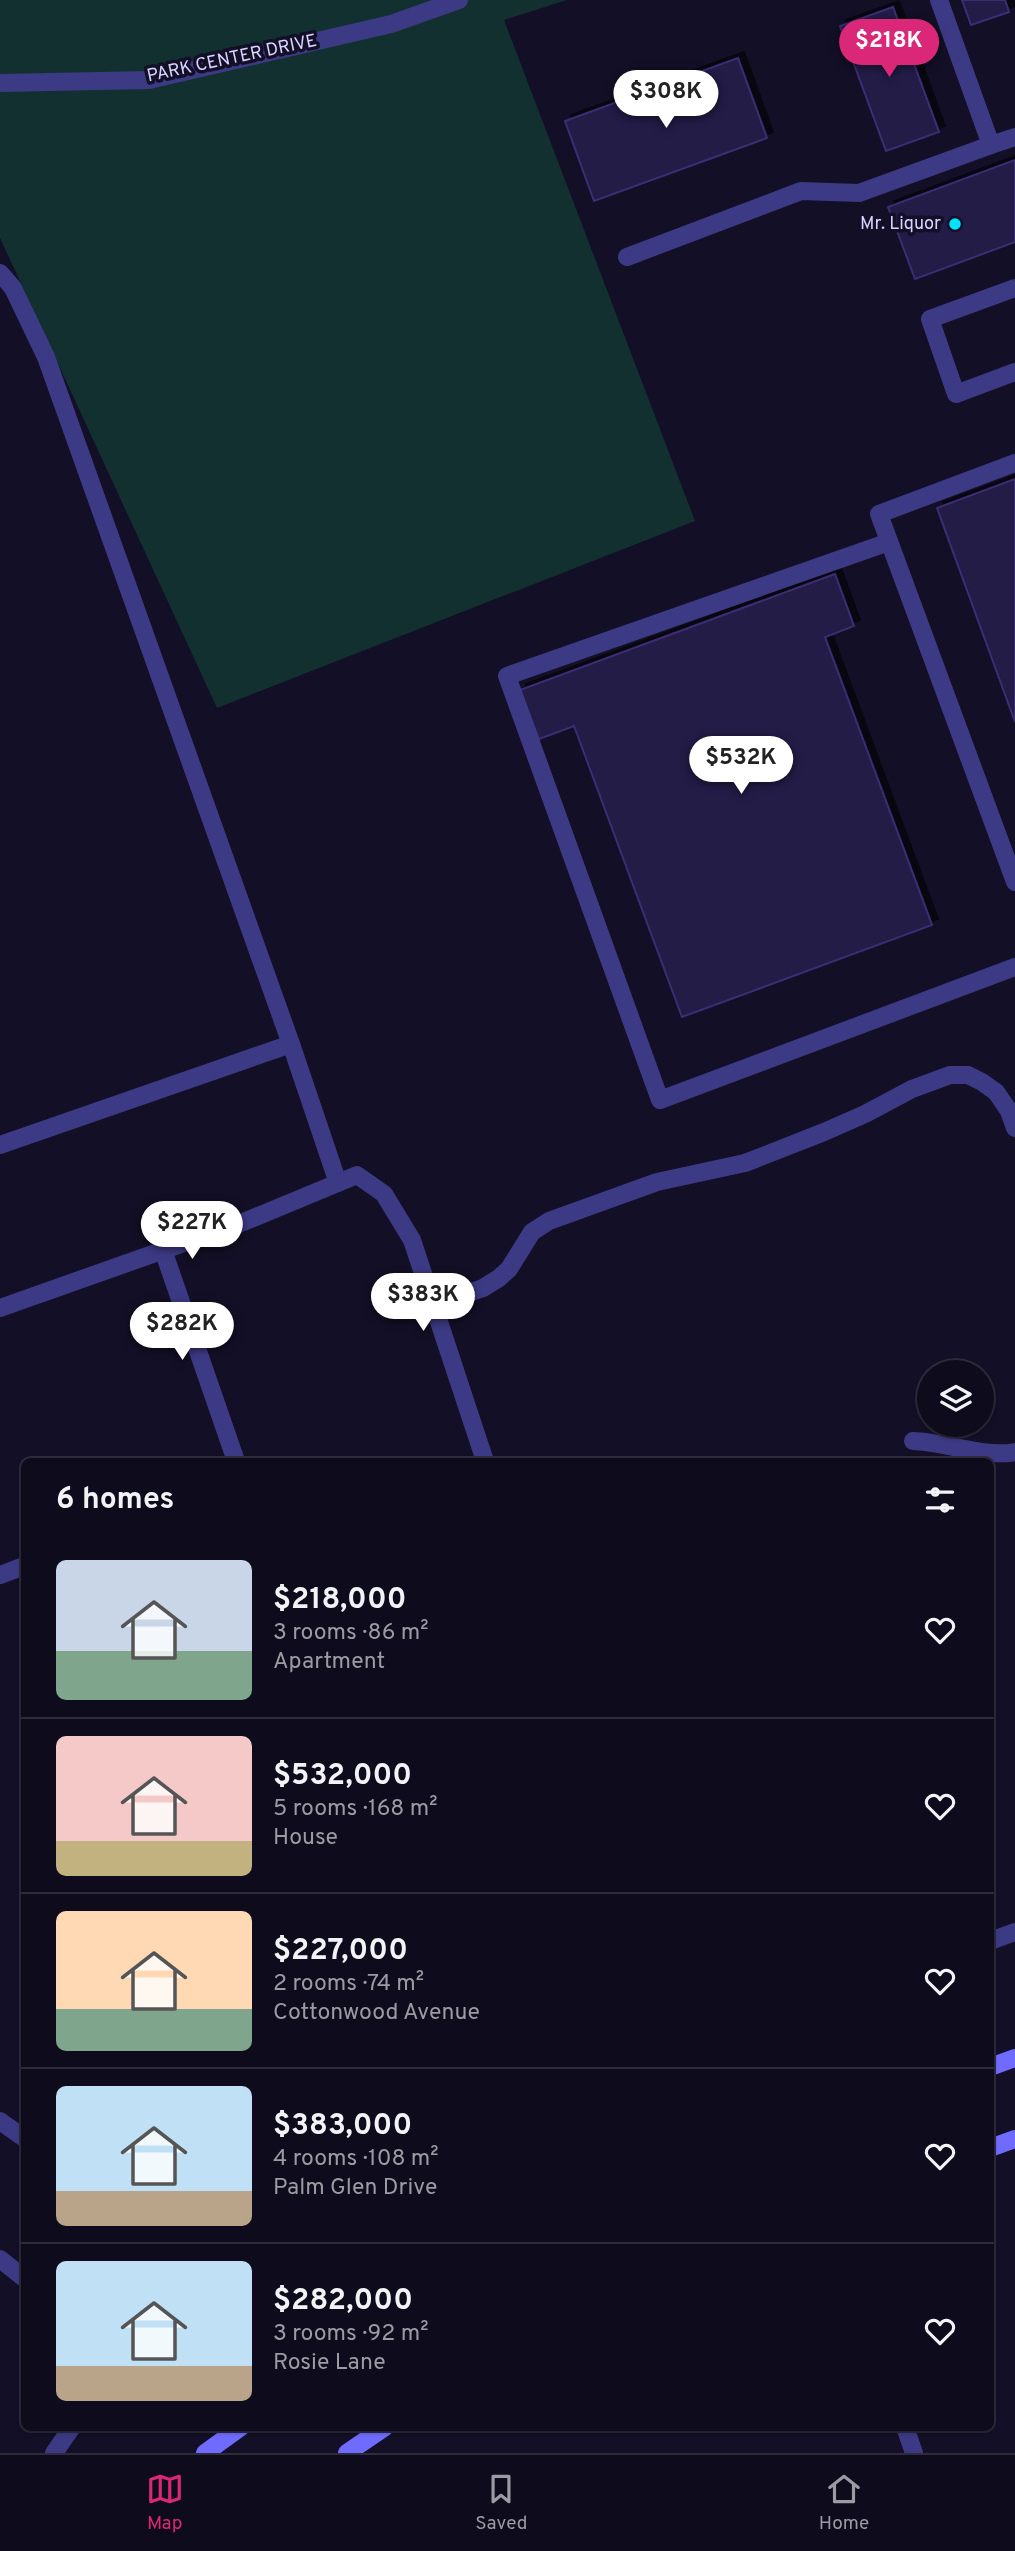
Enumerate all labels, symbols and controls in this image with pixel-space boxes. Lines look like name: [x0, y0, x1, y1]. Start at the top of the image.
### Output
pin: $218K: [840, 20, 938, 79]
text: $218K: [855, 27, 923, 56]
street label: PARK CENTER DRIVE: [145, 30, 319, 88]
pin: $308K: [617, 71, 715, 130]
text: $308K: [629, 78, 703, 107]
place label: Mr. Liquor: [860, 213, 941, 236]
marker: Mr. Liquor: [947, 216, 963, 232]
pin: $532K: [692, 736, 790, 796]
text: $532K: [705, 744, 777, 773]
pin: $227K: [143, 1202, 241, 1261]
text: $227K: [157, 1209, 227, 1238]
pin: $383K: [374, 1274, 472, 1333]
text: $383K: [387, 1281, 459, 1310]
pin: $282K: [133, 1302, 231, 1362]
text: $282K: [146, 1310, 218, 1339]
map controls: [917, 1360, 994, 1437]
button: layers: [917, 1360, 994, 1437]
icon: filters: [921, 1481, 959, 1519]
text: 6 homes: [56, 1482, 174, 1519]
text: $218,000: [273, 1582, 407, 1619]
icon: home: [112, 1588, 196, 1672]
icon: heart: [921, 1611, 959, 1649]
text: 3 rooms · 86 m²: [273, 1619, 429, 1648]
text: Apartment: [273, 1648, 385, 1677]
text: $532,000: [273, 1758, 412, 1795]
icon: home: [112, 1764, 196, 1848]
icon: heart: [921, 1787, 959, 1825]
text: 5 rooms · 168 m²: [273, 1795, 438, 1824]
text: House: [273, 1824, 338, 1853]
text: $227,000: [273, 1933, 408, 1970]
icon: home: [112, 1939, 196, 2023]
icon: heart: [921, 1962, 959, 2000]
text: 2 rooms · 74 m²: [273, 1970, 424, 1999]
text: Cottonwood Avenue: [273, 1999, 480, 2028]
text: $383,000: [273, 2108, 412, 2145]
icon: home: [112, 2114, 196, 2198]
icon: heart: [921, 2137, 959, 2175]
text: 4 rooms · 108 m²: [273, 2145, 439, 2174]
text: Palm Glen Drive: [273, 2174, 437, 2203]
text: $282,000: [273, 2283, 413, 2320]
icon: home: [112, 2289, 196, 2373]
icon: heart: [921, 2312, 959, 2350]
text: 3 rooms · 92 m²: [273, 2320, 429, 2349]
text: Rosie Lane: [273, 2349, 386, 2378]
tab: Map: [146, 2470, 184, 2536]
tab: Saved: [475, 2470, 527, 2536]
tab: Home: [819, 2470, 869, 2536]

